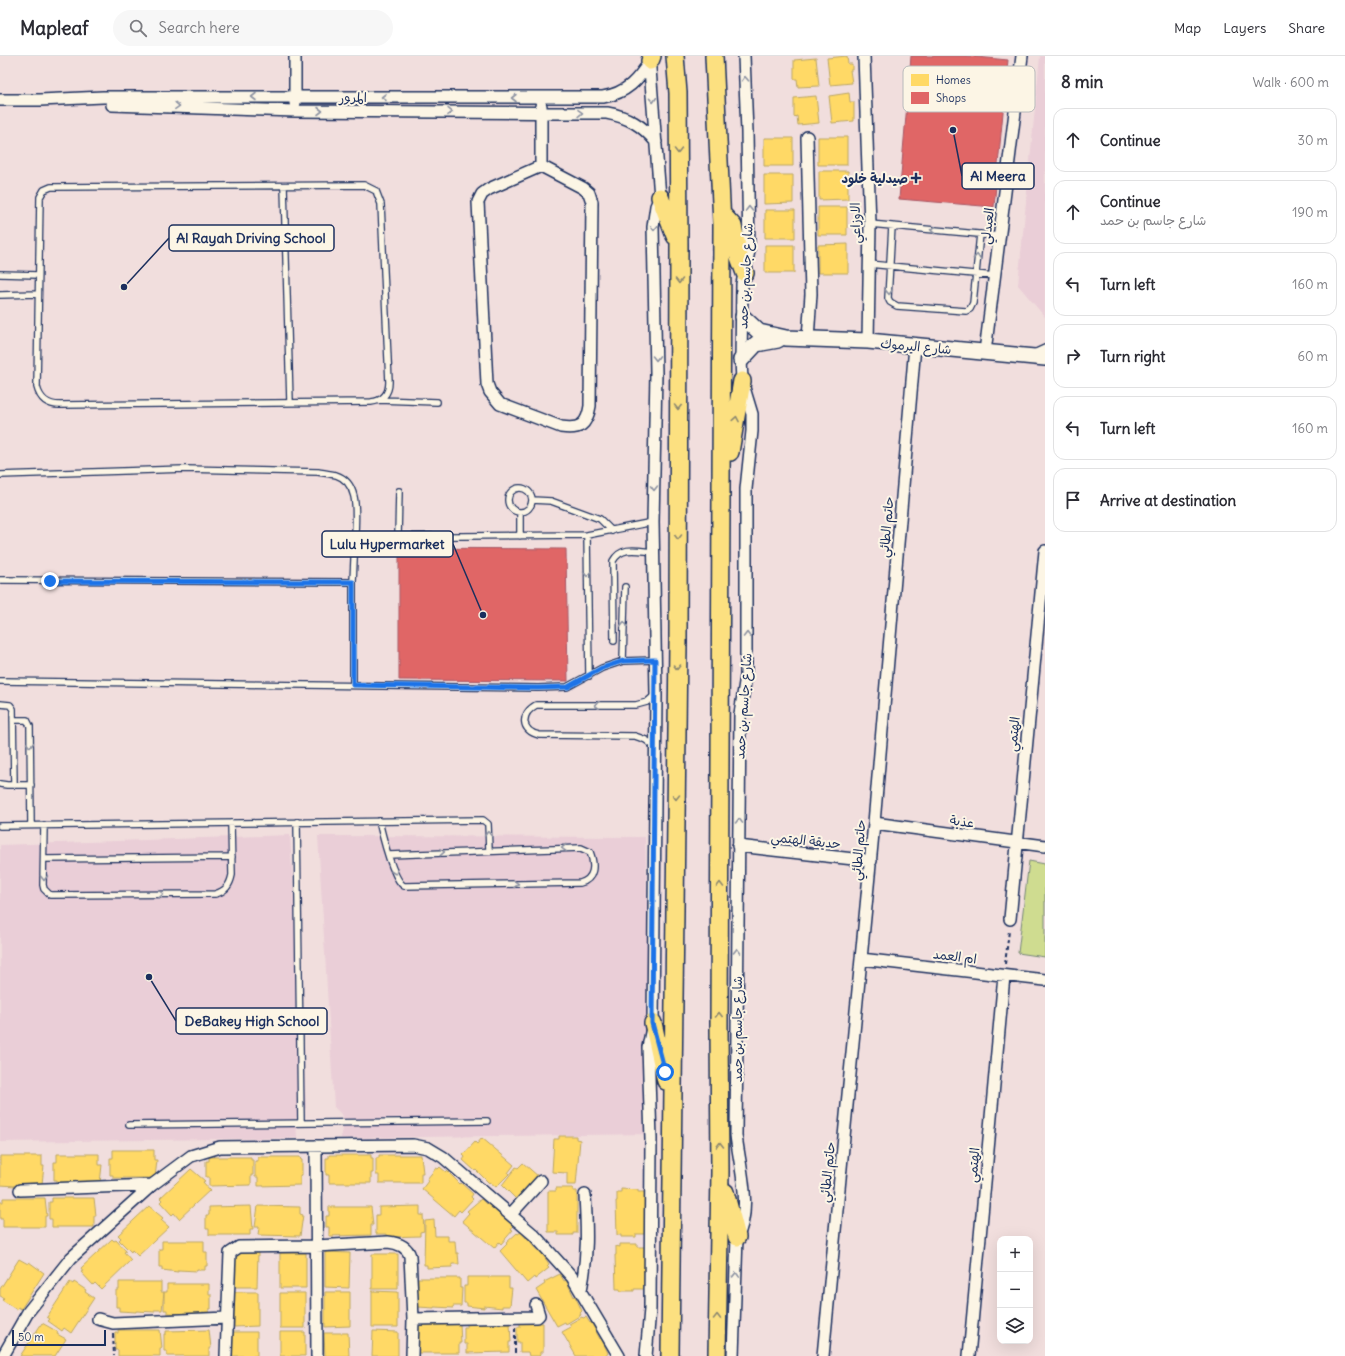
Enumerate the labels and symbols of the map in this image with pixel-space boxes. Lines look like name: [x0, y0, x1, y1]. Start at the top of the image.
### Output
legend: [903, 66, 1035, 112]
text: Homes: [936, 73, 971, 87]
one-way arrow: [740, 76, 749, 82]
street label: المرور: [338, 89, 367, 106]
text: Shops: [936, 91, 966, 105]
one-way arrow: [251, 93, 257, 101]
one-way arrow: [381, 93, 387, 101]
one-way arrow: [511, 94, 517, 102]
one-way arrow: [648, 97, 657, 103]
one-way arrow: [174, 102, 180, 110]
one-way arrow: [317, 107, 323, 115]
one-way arrow: [447, 108, 453, 116]
one-way arrow: [577, 108, 583, 117]
one-way arrow: [674, 148, 682, 154]
callout: Al Meera: [962, 163, 1034, 189]
text: Al Meera: [970, 167, 1026, 185]
place label: صيدلية خلود: [842, 170, 908, 188]
marker: صيدلية خلود: [911, 173, 921, 183]
street label: الاوزاعي: [847, 202, 867, 244]
one-way arrow: [744, 206, 753, 212]
street label: العبدلي: [977, 207, 1001, 246]
street label: شارع جاسم بن حمد: [734, 222, 759, 330]
callout: Al Rayah Driving School: [169, 225, 334, 251]
one-way arrow: [650, 225, 658, 231]
one-way arrow: [930, 225, 936, 234]
text: Al Rayah Driving School: [176, 229, 326, 247]
one-way arrow: [973, 254, 982, 261]
one-way arrow: [675, 278, 683, 284]
one-way arrow: [885, 290, 893, 296]
street label: شارع اليرموك: [880, 335, 952, 359]
one-way arrow: [652, 355, 660, 361]
one-way arrow: [674, 404, 682, 410]
one-way arrow: [731, 416, 739, 423]
one-way arrow: [650, 485, 658, 491]
street label: حاتم الطائي: [875, 496, 901, 559]
callout: Lulu Hypermarket: [322, 531, 453, 557]
one-way arrow: [674, 534, 682, 540]
text: Lulu Hypermarket: [330, 535, 445, 553]
one-way arrow: [583, 571, 591, 577]
route end: [41, 572, 59, 590]
one-way arrow: [620, 621, 628, 627]
one-way arrow: [743, 632, 751, 638]
street label: شارع جاسم بن حمد: [731, 652, 758, 760]
one-way arrow: [673, 664, 682, 670]
one-way arrow: [594, 701, 600, 709]
street label: الهتمي: [1003, 716, 1027, 753]
one-way arrow: [26, 742, 34, 748]
one-way arrow: [672, 794, 680, 800]
street label: عذبة: [949, 811, 975, 832]
one-way arrow: [734, 818, 743, 824]
street label: حاتم الطائي: [847, 819, 873, 882]
street label: حديقة الهتمي: [770, 828, 842, 856]
one-way arrow: [484, 831, 492, 837]
one-way arrow: [561, 844, 567, 852]
one-way arrow: [439, 848, 445, 856]
one-way arrow: [390, 868, 399, 875]
one-way arrow: [40, 875, 48, 881]
one-way arrow: [513, 880, 519, 889]
one-way arrow: [716, 882, 724, 888]
one-way arrow: [158, 890, 164, 898]
street label: ام العمد: [932, 945, 978, 970]
one-way arrow: [733, 948, 741, 954]
street label: شارع جاسم بن حمد: [729, 976, 748, 1082]
callout: DeBakey High School: [176, 1008, 327, 1034]
text: DeBakey High School: [185, 1012, 319, 1030]
one-way arrow: [715, 1012, 723, 1018]
route start: [656, 1063, 674, 1081]
street label: حاتم الطائي: [816, 1141, 842, 1204]
one-way arrow: [716, 1142, 724, 1148]
street label: الهتمي: [963, 1147, 986, 1184]
one-way arrow: [732, 1272, 740, 1278]
one-way arrow: [713, 1314, 722, 1320]
scale bar: [12, 1328, 106, 1347]

